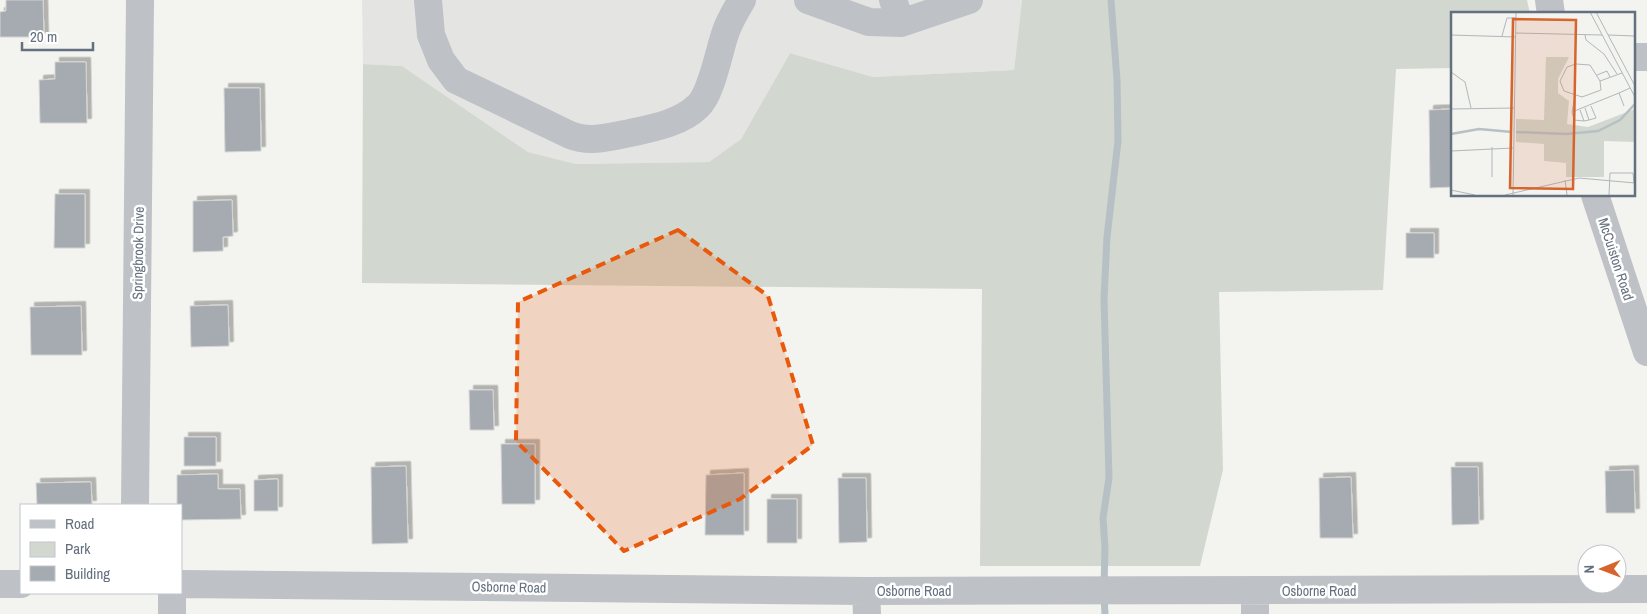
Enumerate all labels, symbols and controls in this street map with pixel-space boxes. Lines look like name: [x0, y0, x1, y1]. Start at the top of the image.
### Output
inset map: [1451, 12, 1634, 196]
scale bar: [22, 20, 94, 52]
text: 20 m: [30, 26, 57, 47]
street label: Springbrook Drive: [128, 206, 148, 300]
street label: McCuiston Road: [1594, 216, 1638, 302]
legend: [20, 504, 182, 594]
text: Road: [65, 513, 94, 534]
text: Park: [65, 538, 91, 559]
north arrow: [1577, 544, 1627, 594]
text: Building: [65, 563, 110, 584]
text: N: [1580, 565, 1598, 574]
street label: Osborne Road: [472, 577, 546, 597]
street label: Osborne Road: [877, 582, 951, 600]
street label: Osborne Road: [1282, 582, 1356, 600]

